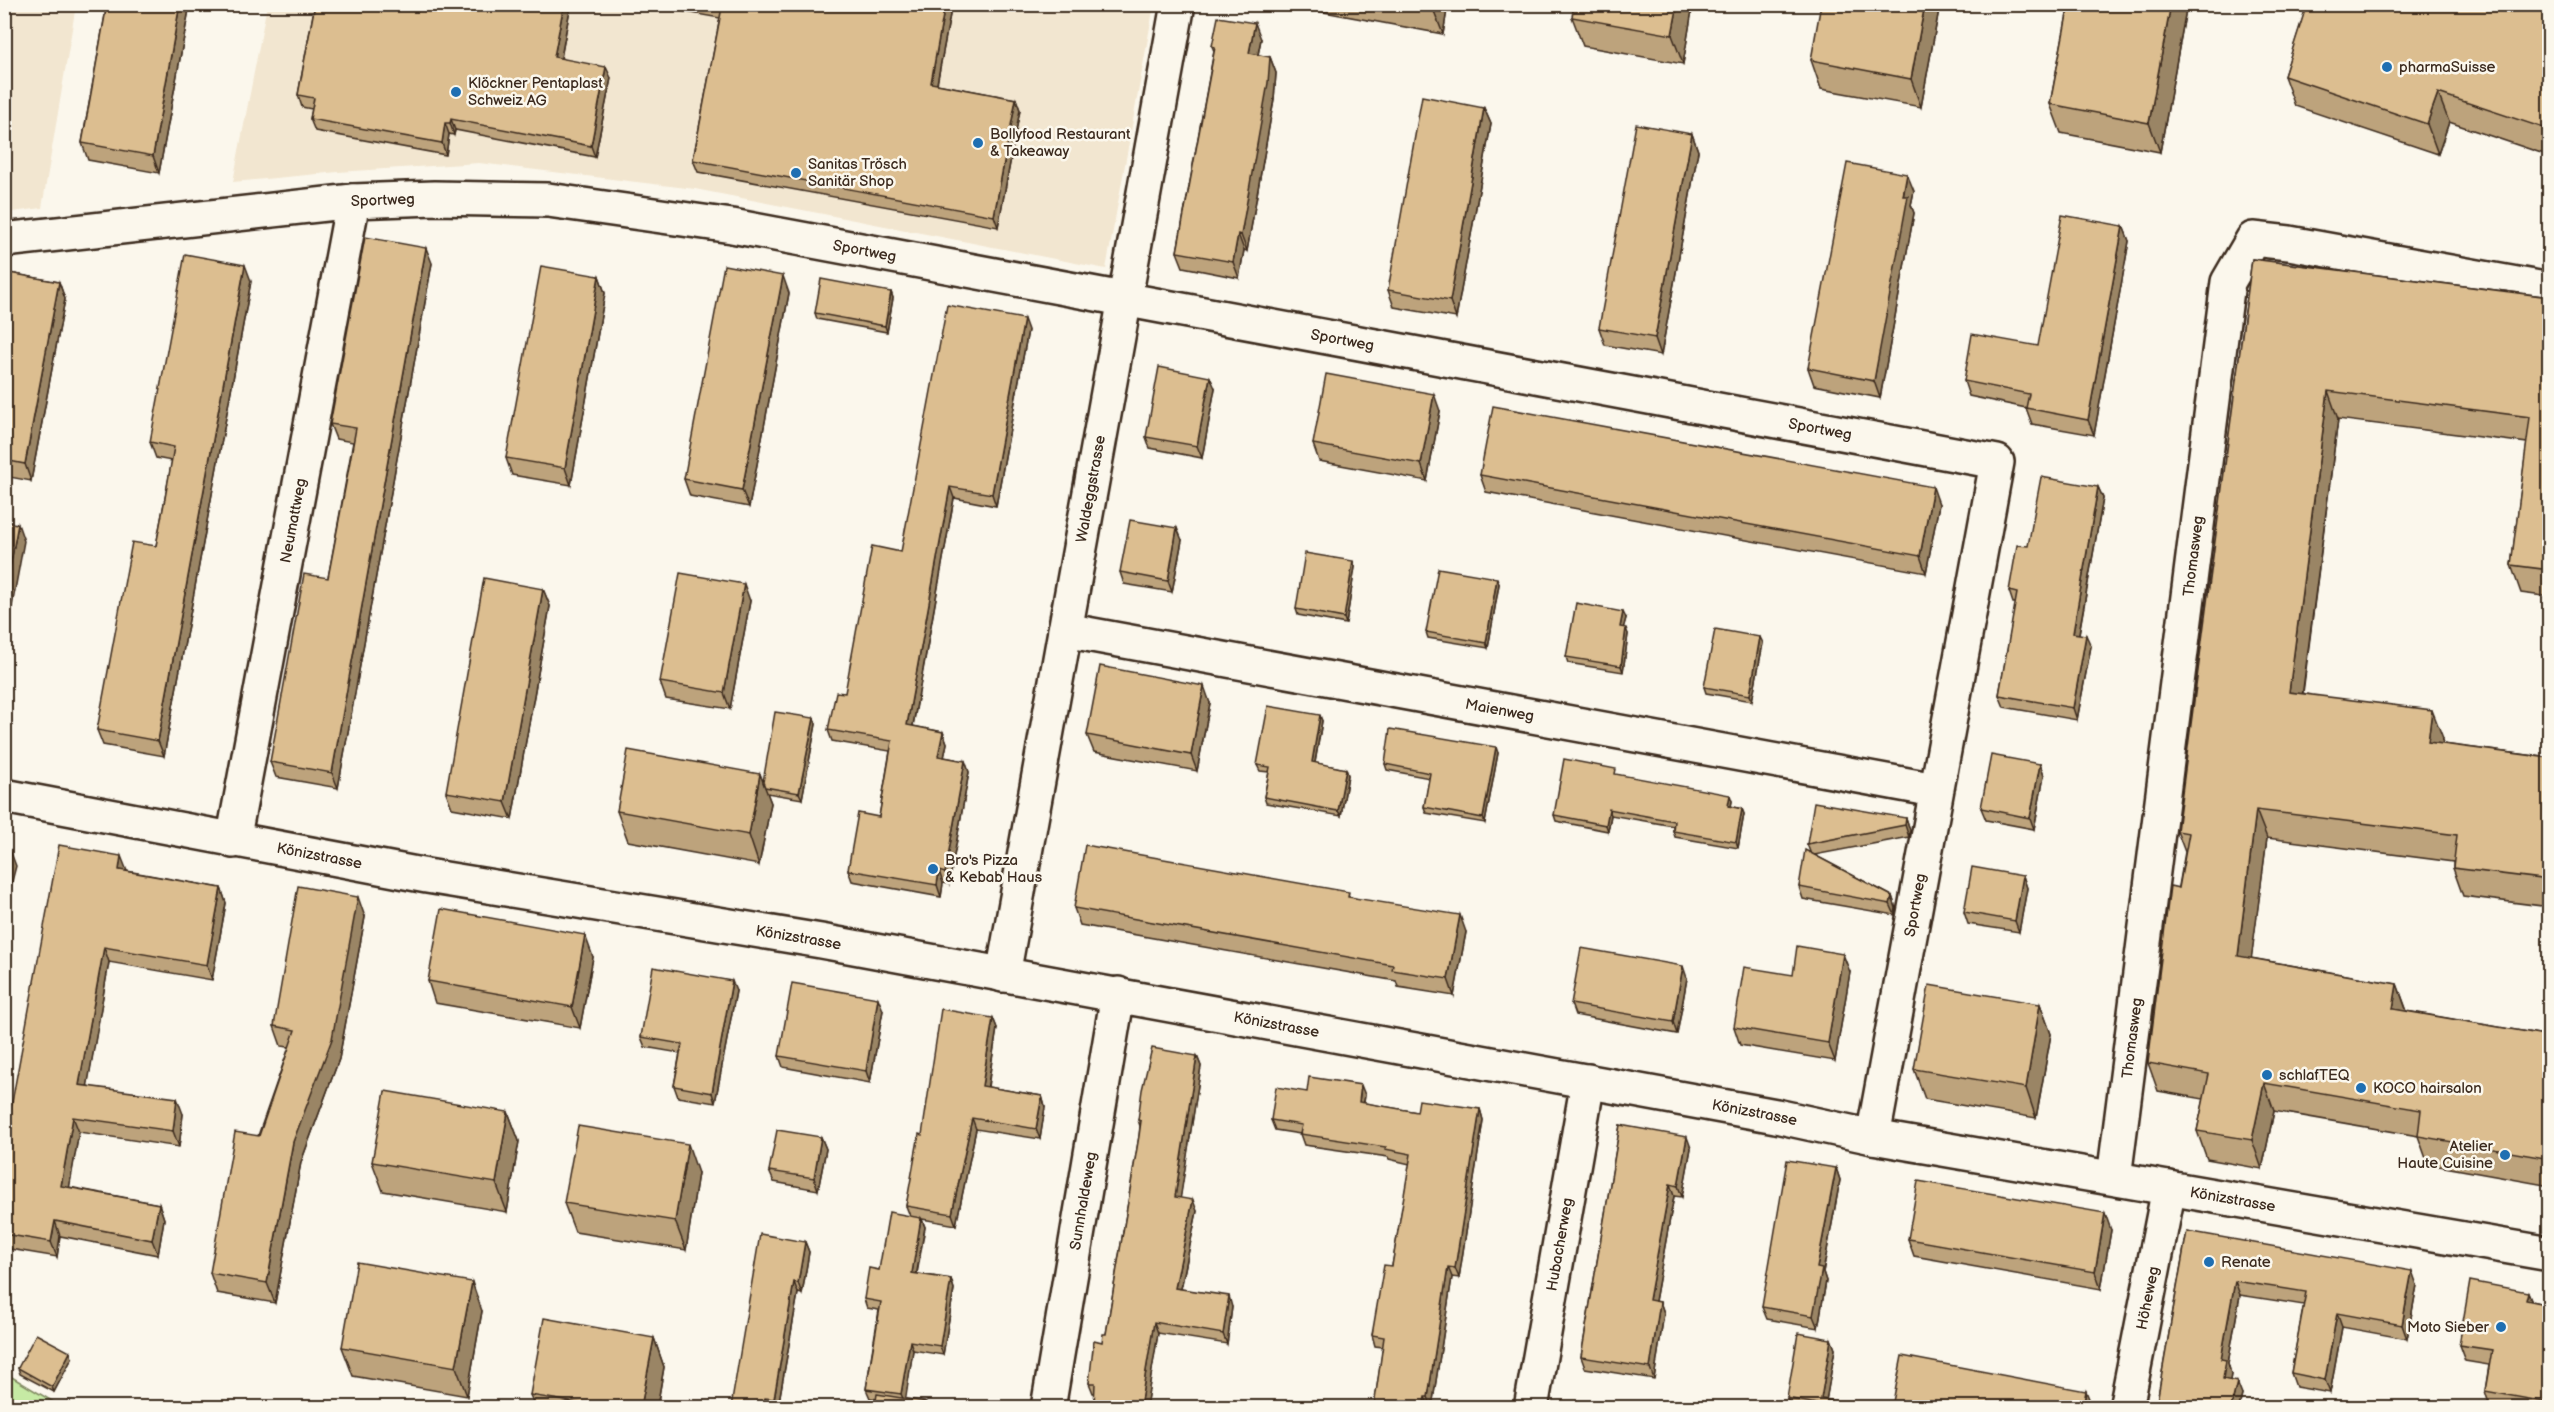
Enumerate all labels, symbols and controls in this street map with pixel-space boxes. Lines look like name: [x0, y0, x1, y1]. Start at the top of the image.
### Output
place label: pharmaSuisse: [2399, 58, 2496, 77]
marker: pharmaSuisse: [2380, 60, 2394, 74]
place label: Klöckner Pentaplast Schweiz AG: [468, 74, 603, 110]
marker: Klöckner Pentaplast Schweiz AG: [449, 85, 463, 99]
place label: Bollyfood Restaurant & Takeaway: [990, 125, 1131, 161]
marker: Bollyfood Restaurant & Takeaway: [971, 136, 985, 150]
place label: Sanitas Trösch Sanitär Shop: [808, 155, 907, 191]
marker: Sanitas Trösch Sanitär Shop: [789, 166, 803, 180]
street label: Sportweg: [350, 190, 415, 211]
street label: Sportweg: [831, 236, 898, 266]
street label: Sportweg: [1309, 325, 1376, 356]
street label: Sportweg: [1787, 414, 1853, 445]
street label: Waldeggstrasse: [1072, 434, 1110, 544]
street label: Neumattweg: [276, 477, 311, 565]
street label: Thomasweg: [2179, 515, 2208, 598]
street label: Maienweg: [1464, 695, 1536, 726]
street label: Könizstrasse: [275, 839, 364, 874]
place label: Bro's Pizza & Kebab Haus: [945, 851, 1043, 887]
marker: Bro's Pizza & Kebab Haus: [926, 862, 940, 876]
street label: Sportweg: [1901, 872, 1930, 938]
street label: Könizstrasse: [754, 921, 843, 955]
street label: Thomasweg: [2118, 997, 2147, 1080]
street label: Könizstrasse: [1232, 1008, 1321, 1042]
place label: schlafTEQ: [2279, 1066, 2350, 1085]
marker: schlafTEQ: [2260, 1068, 2274, 1082]
place label: KOCO hairsalon: [2373, 1079, 2482, 1098]
marker: KOCO hairsalon: [2354, 1081, 2368, 1095]
street label: Könizstrasse: [1710, 1095, 1799, 1130]
place label: Atelier Haute Cuisine: [2397, 1137, 2494, 1173]
marker: Atelier Haute Cuisine: [2498, 1148, 2512, 1162]
street label: Sunnhaldeweg: [1066, 1150, 1101, 1252]
street label: Könizstrasse: [2188, 1183, 2277, 1216]
street label: Hubacherweg: [1543, 1196, 1577, 1293]
place label: Renate: [2221, 1253, 2271, 1272]
marker: Renate: [2202, 1255, 2216, 1269]
street label: Höheweg: [2132, 1265, 2163, 1331]
place label: Moto Sieber: [2407, 1318, 2490, 1337]
marker: Moto Sieber: [2494, 1320, 2508, 1334]

